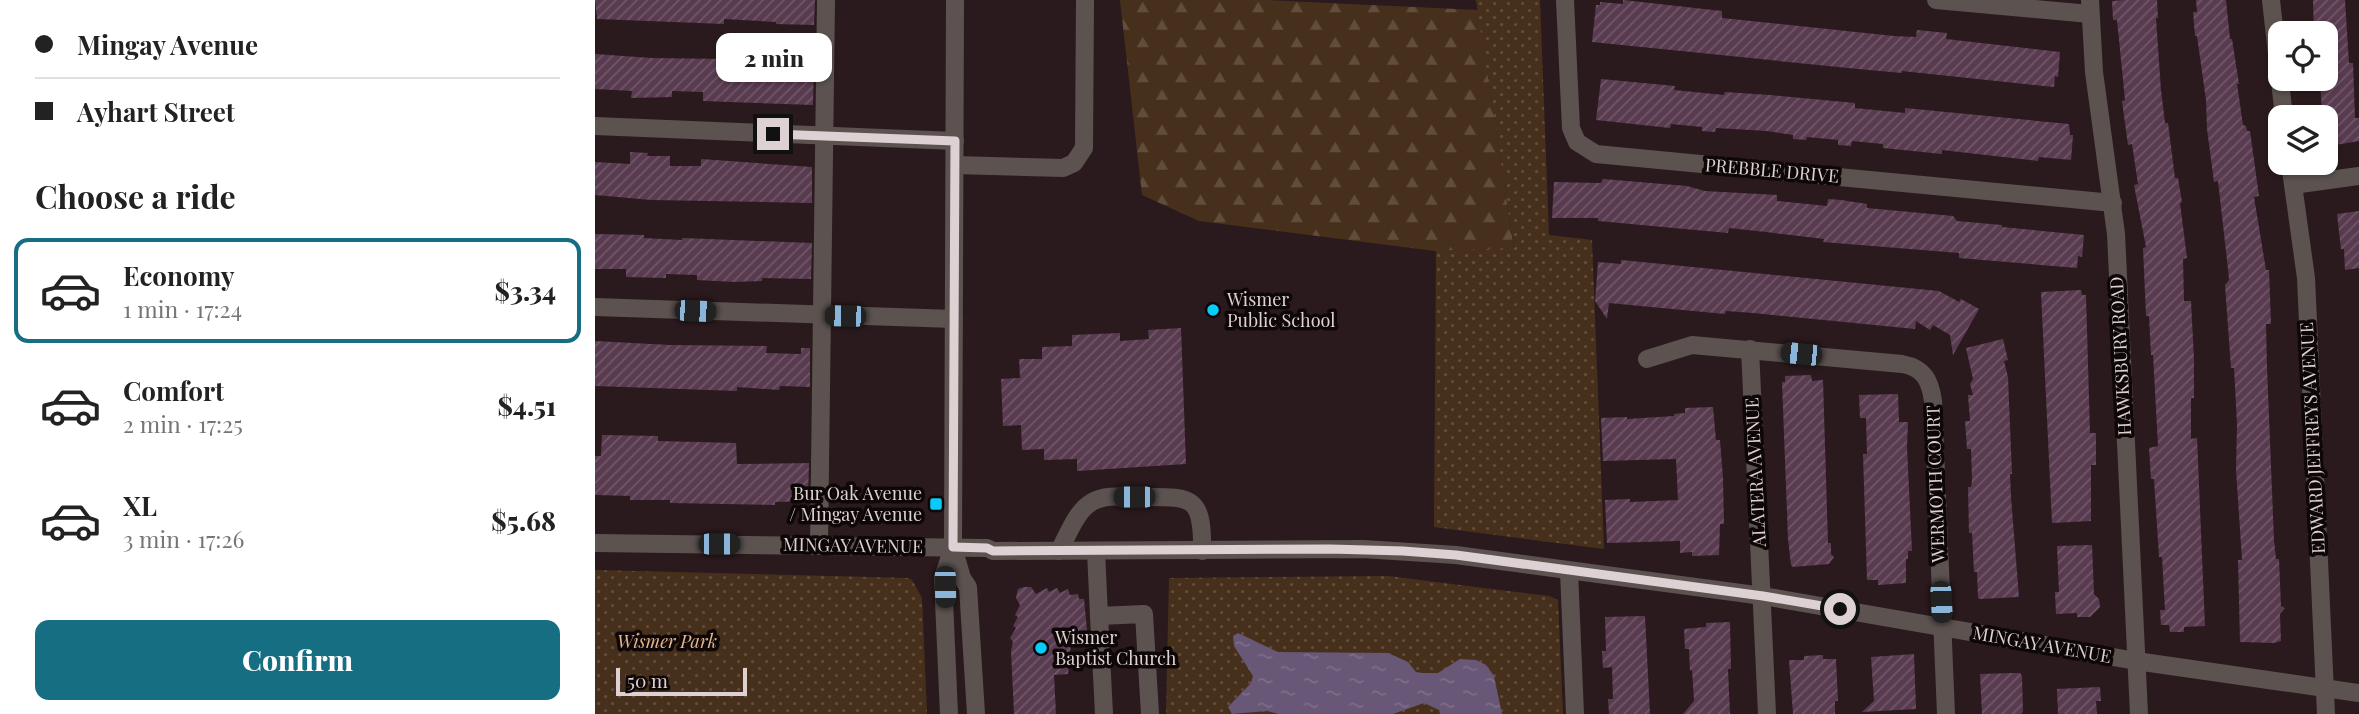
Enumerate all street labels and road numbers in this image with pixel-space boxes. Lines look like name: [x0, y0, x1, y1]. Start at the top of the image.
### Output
street label: PREBBLE DRIVE: [1704, 152, 1840, 188]
street label: HAWKSBURY ROAD: [2104, 276, 2136, 436]
street label: EDWARD JEFFREYS AVENUE: [2294, 322, 2330, 555]
street label: ALATERA AVENUE: [1739, 397, 1771, 548]
street label: WERMOTH COURT: [1920, 405, 1950, 564]
street label: MINGAY AVENUE: [783, 532, 923, 558]
street label: MINGAY AVENUE: [1971, 620, 2113, 668]

